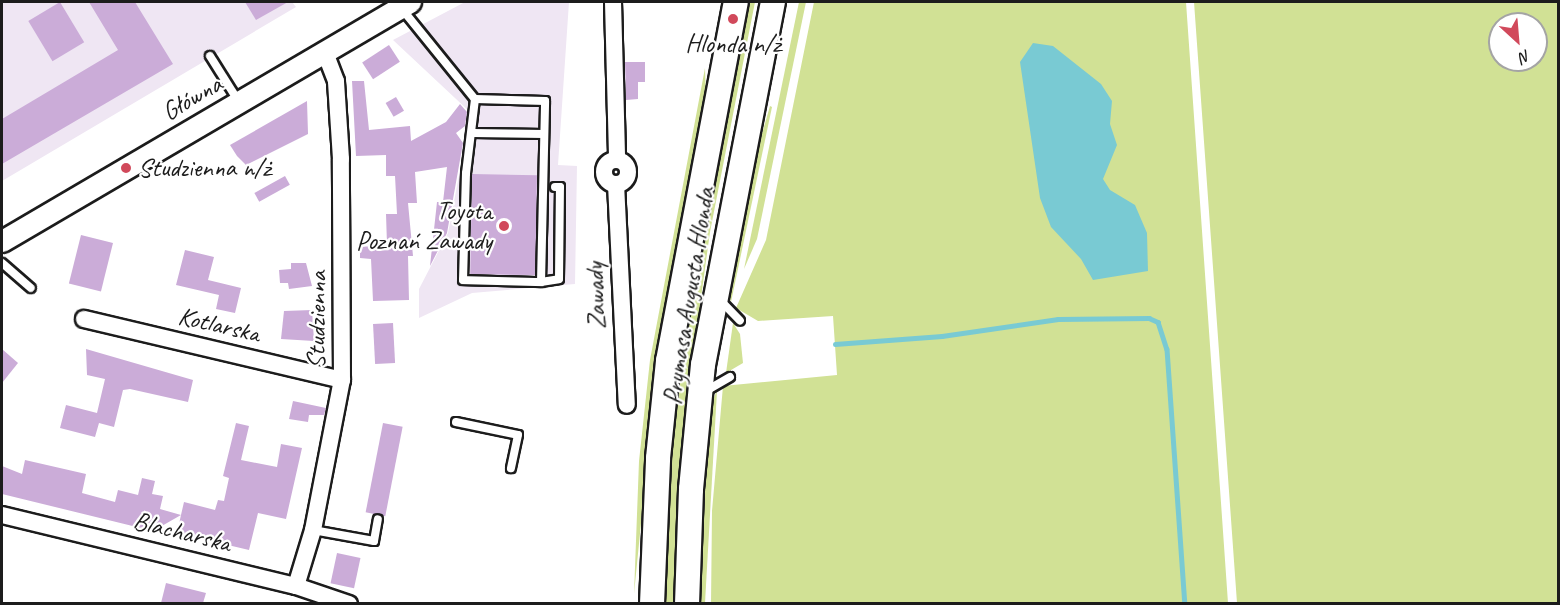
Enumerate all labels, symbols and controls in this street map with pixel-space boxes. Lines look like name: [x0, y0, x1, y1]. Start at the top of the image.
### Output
marker: Hlonda n/ż: [726, 12, 740, 26]
north arrow: [1488, 12, 1548, 72]
place label: Hlonda n/ż: [685, 28, 781, 60]
text: N: [1516, 45, 1534, 68]
street label: Główna: [156, 68, 228, 128]
place label: Studzienna n/ż: [138, 152, 271, 184]
marker: Studzienna n/ż: [119, 161, 133, 175]
street label: Prymasa Augusta Hlonda: [657, 186, 721, 406]
place label: Toyota Poznań Zawady: [356, 195, 492, 256]
marker: Toyota Poznań Zawady: [497, 219, 511, 233]
street label: Zawady: [579, 262, 613, 330]
street label: Studzienna: [301, 271, 333, 369]
street label: Kotlarska: [175, 301, 263, 349]
street label: Blacharska: [130, 505, 234, 559]

